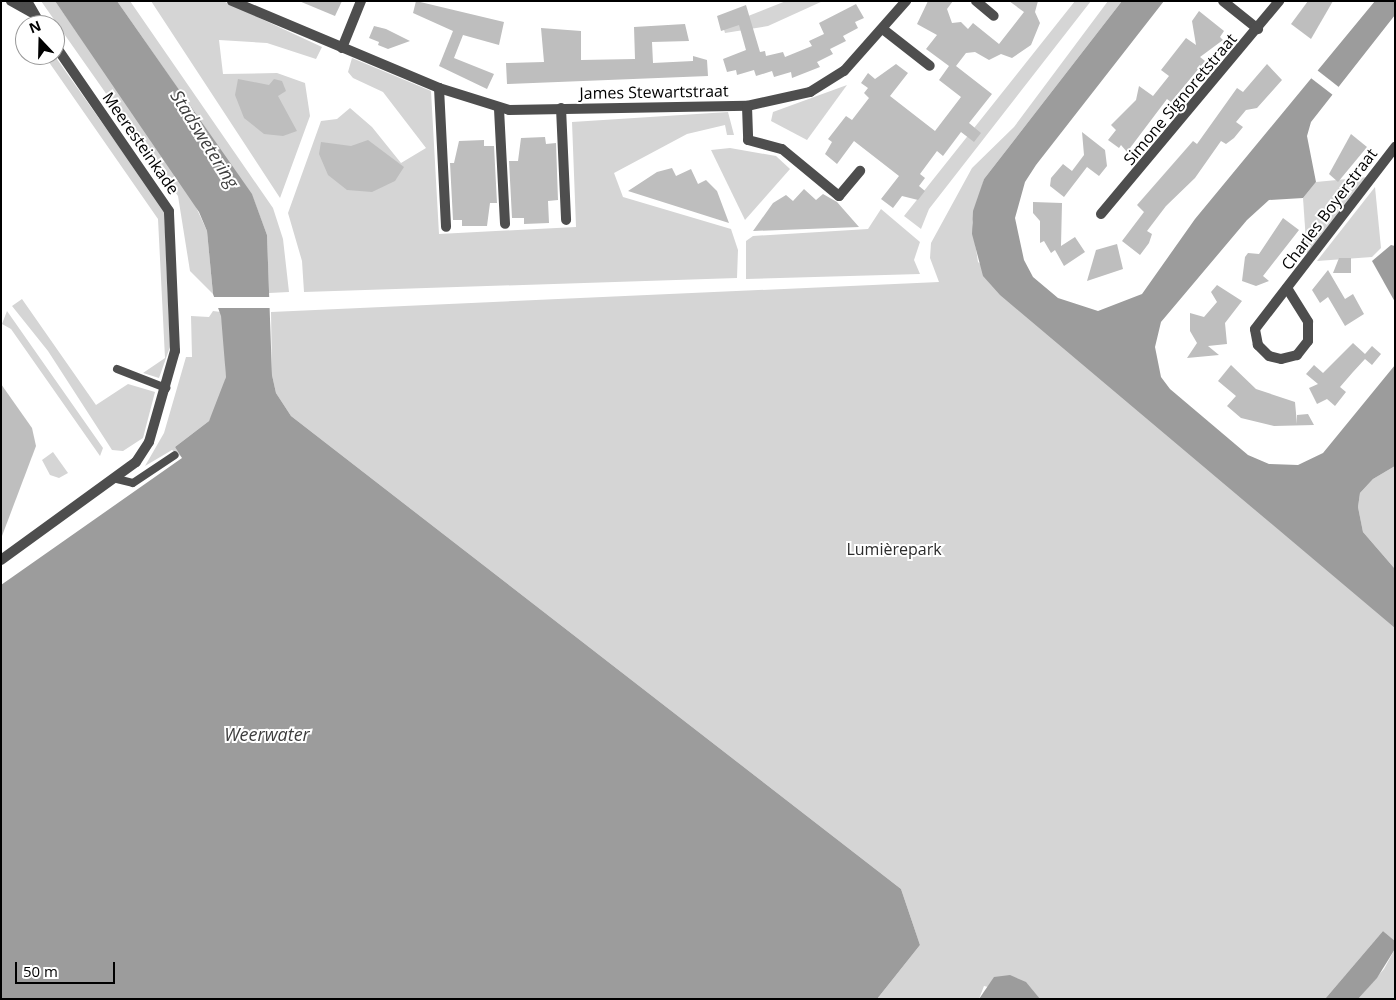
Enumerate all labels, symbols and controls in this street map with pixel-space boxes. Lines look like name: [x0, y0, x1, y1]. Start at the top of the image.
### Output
north arrow: [15, 15, 65, 65]
text: N: [26, 16, 44, 37]
street label: Simone Signoretstraat: [1119, 29, 1241, 169]
street label: James Stewartstraat: [579, 81, 729, 103]
water label: Stadswetering: [166, 86, 244, 192]
street label: Meeresteinkade: [99, 88, 183, 198]
street label: Charles Boyerstraat: [1277, 145, 1381, 273]
park label: Lumièrepark: [846, 539, 942, 559]
water label: Weerwater: [224, 723, 310, 745]
scale bar: [18, 952, 118, 984]
text: 50 m: [23, 961, 58, 981]

